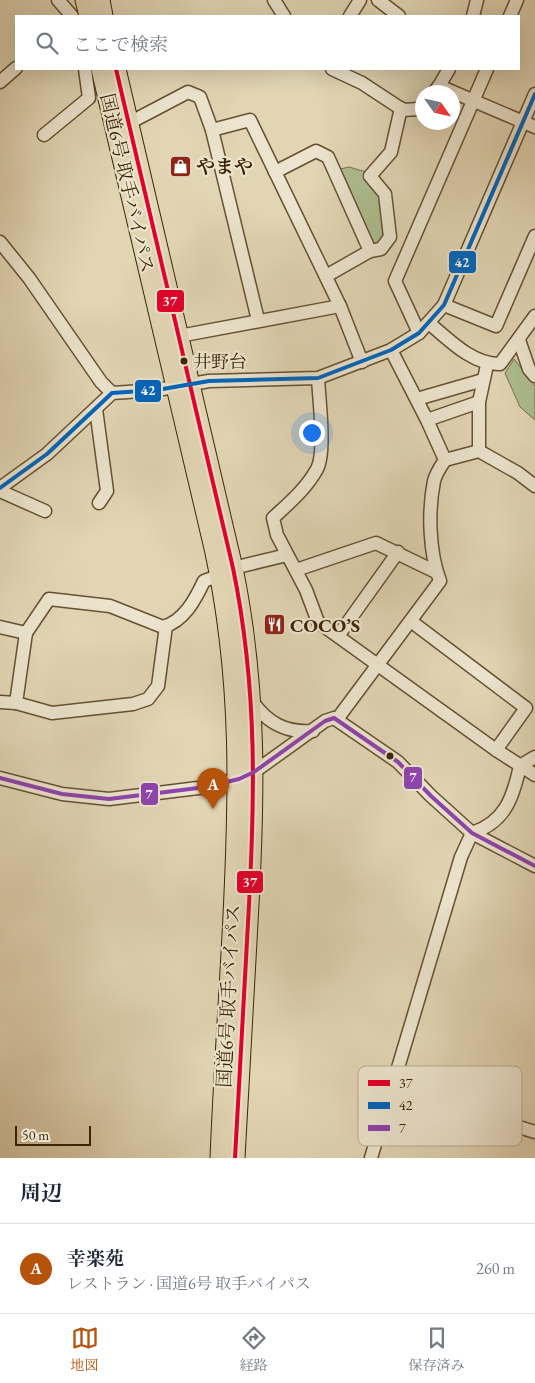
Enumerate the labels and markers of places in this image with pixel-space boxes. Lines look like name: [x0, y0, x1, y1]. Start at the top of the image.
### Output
shop icon: やまや: [168, 154, 192, 178]
place label: やまや: [196, 154, 253, 179]
place label: 井野台: [193, 350, 247, 373]
marker: 井野台: [179, 356, 189, 366]
restaurant icon: COCO’S: [262, 613, 286, 637]
place label: COCO’S: [290, 613, 360, 638]
unlabelled marker: [385, 751, 395, 761]
pin: A: [197, 768, 229, 809]

